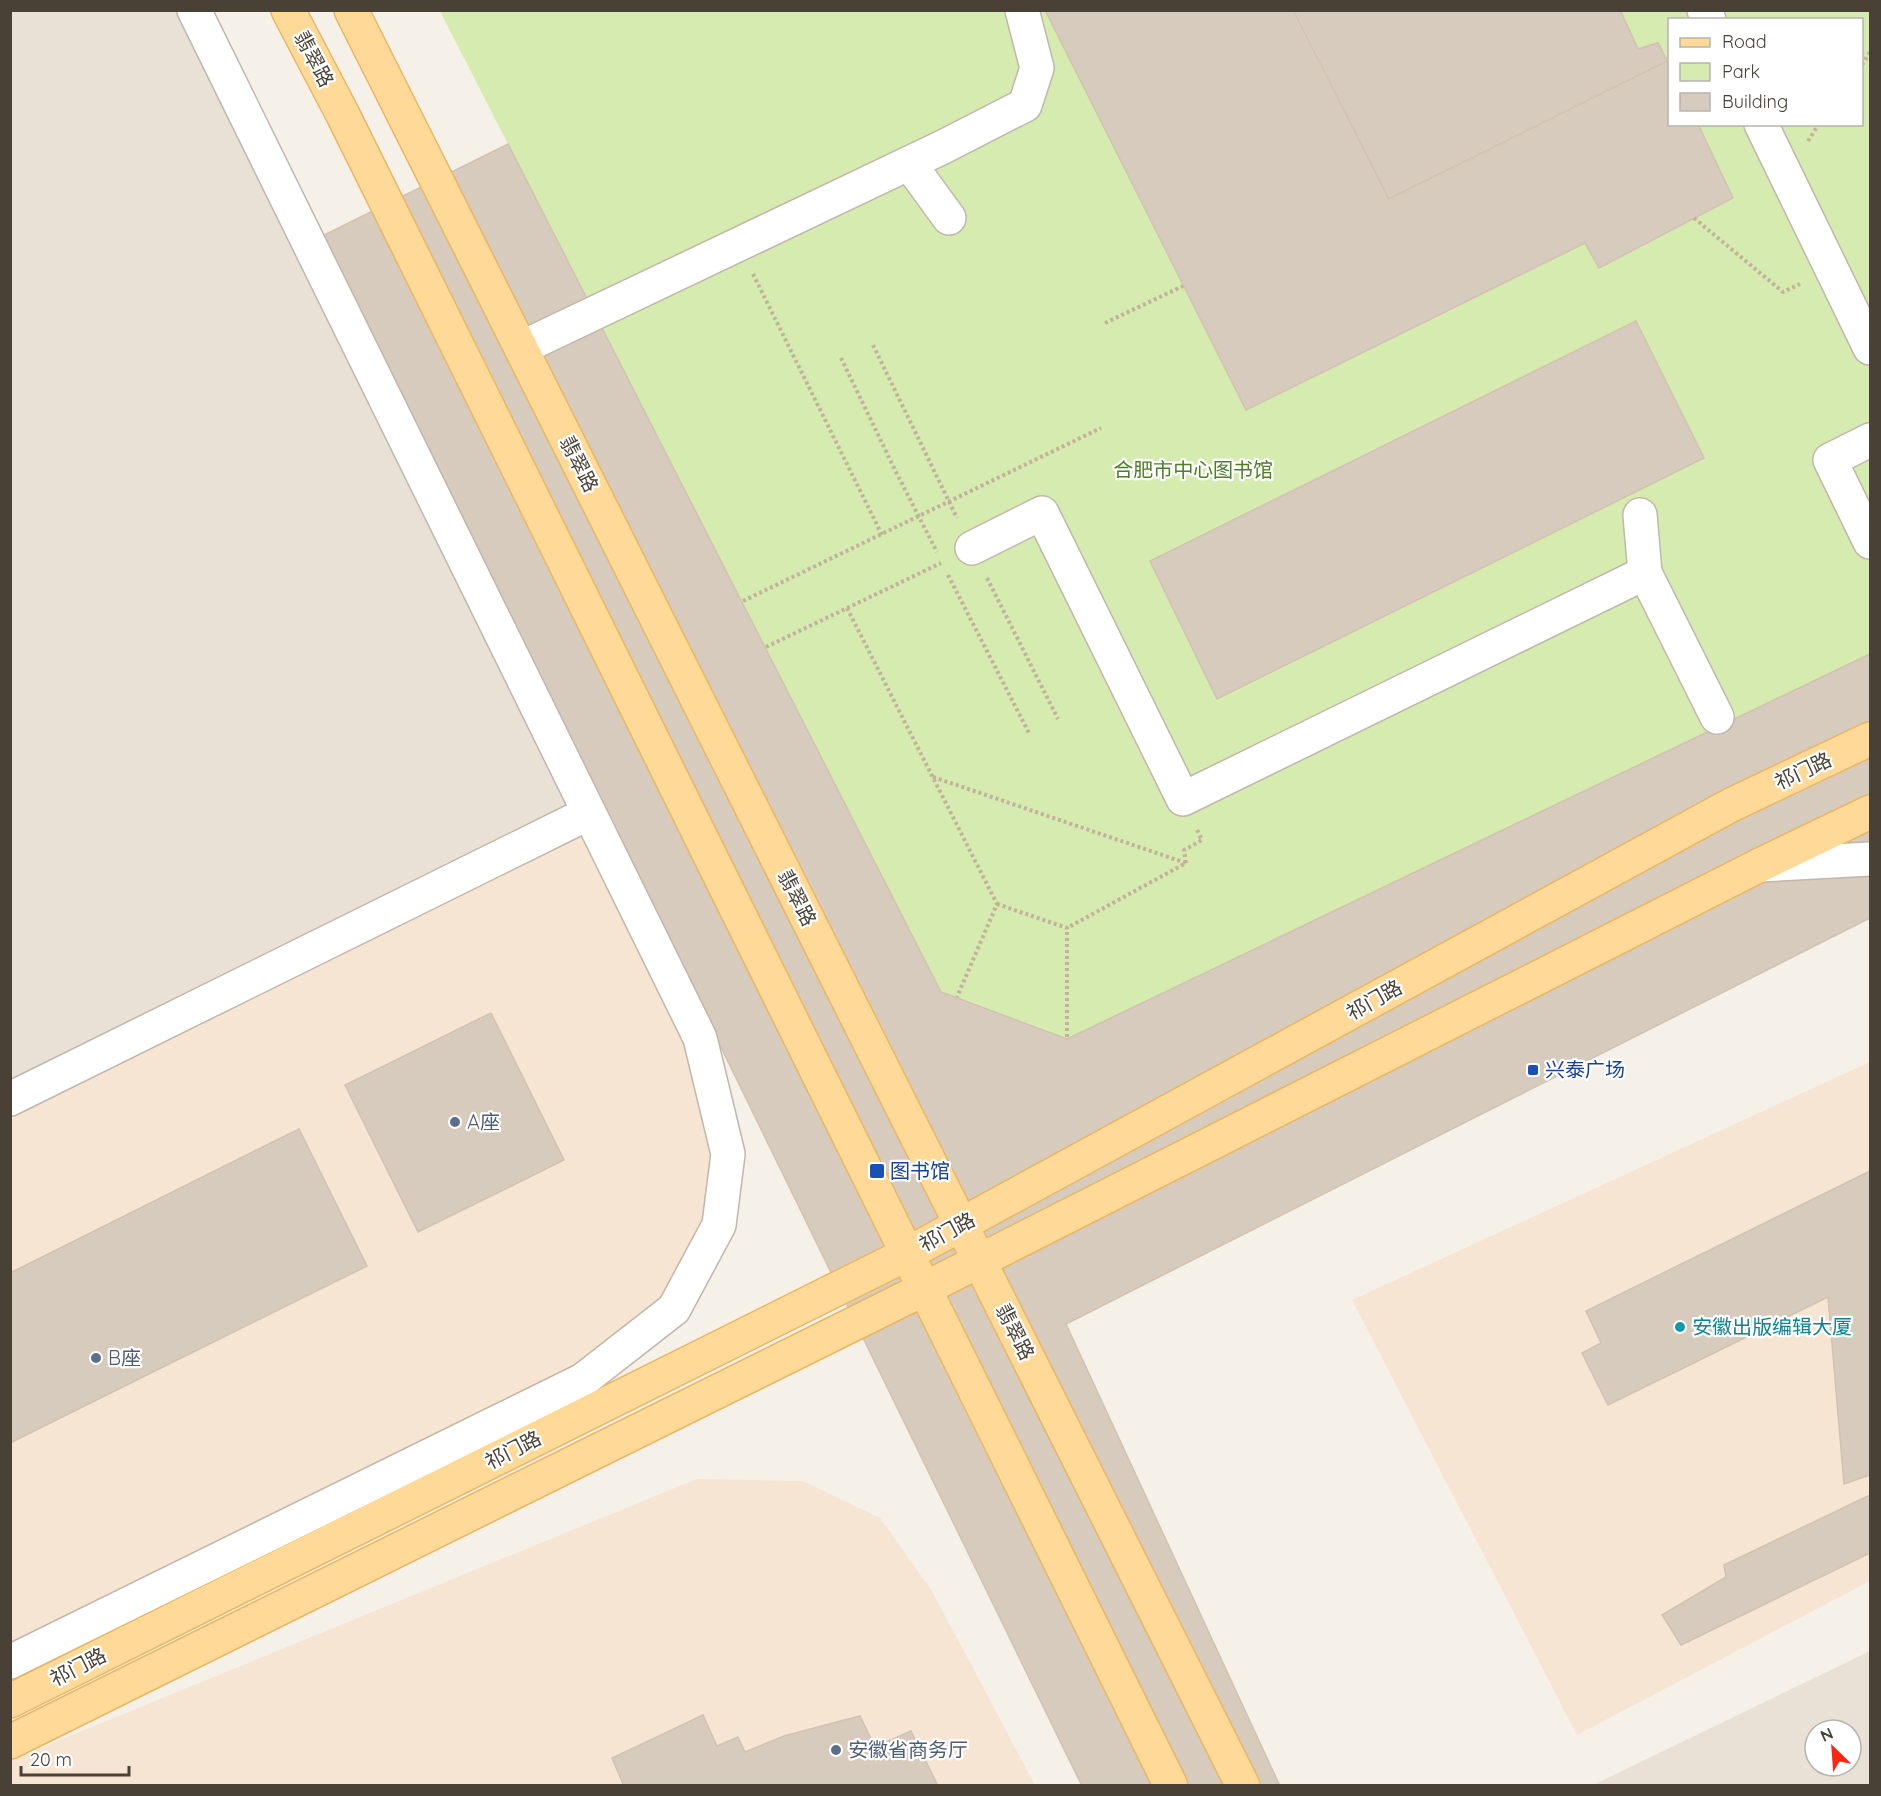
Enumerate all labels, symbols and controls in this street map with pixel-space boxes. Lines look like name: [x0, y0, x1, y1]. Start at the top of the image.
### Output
legend: [1668, 18, 1863, 126]
street label: 翡翠路: [289, 26, 340, 91]
text: Road: [1722, 30, 1767, 53]
text: Park: [1722, 60, 1760, 83]
text: Building: [1722, 90, 1788, 113]
street label: 翡翠路: [555, 431, 604, 496]
park label: 合肥市中心图书馆: [1113, 457, 1273, 482]
street label: 祁门路: [1770, 747, 1835, 795]
street label: 翡翠路: [773, 865, 822, 930]
street label: 祁门路: [1341, 974, 1406, 1025]
place label: 兴泰广场: [1545, 1057, 1625, 1082]
marker: 兴泰广场: [1526, 1063, 1540, 1077]
place label: A座: [467, 1109, 500, 1134]
marker: A座: [448, 1115, 462, 1129]
place label: 图书馆: [890, 1158, 950, 1183]
marker: 图书馆: [868, 1162, 886, 1180]
street label: 祁门路: [914, 1206, 979, 1257]
street label: 翡翠路: [991, 1299, 1040, 1364]
place label: 安徽出版编辑大厦: [1692, 1314, 1852, 1339]
marker: 安徽出版编辑大厦: [1673, 1320, 1687, 1334]
place label: B座: [108, 1345, 141, 1370]
marker: B座: [89, 1351, 103, 1365]
street label: 祁门路: [480, 1425, 545, 1474]
street label: 祁门路: [45, 1642, 110, 1691]
north arrow: [1803, 1718, 1863, 1778]
text: N: [1817, 1723, 1836, 1746]
place label: 安徽省商务厅: [848, 1737, 968, 1762]
scale bar: [21, 1739, 129, 1777]
marker: 安徽省商务厅: [829, 1743, 843, 1757]
text: 20 m: [30, 1748, 72, 1771]

